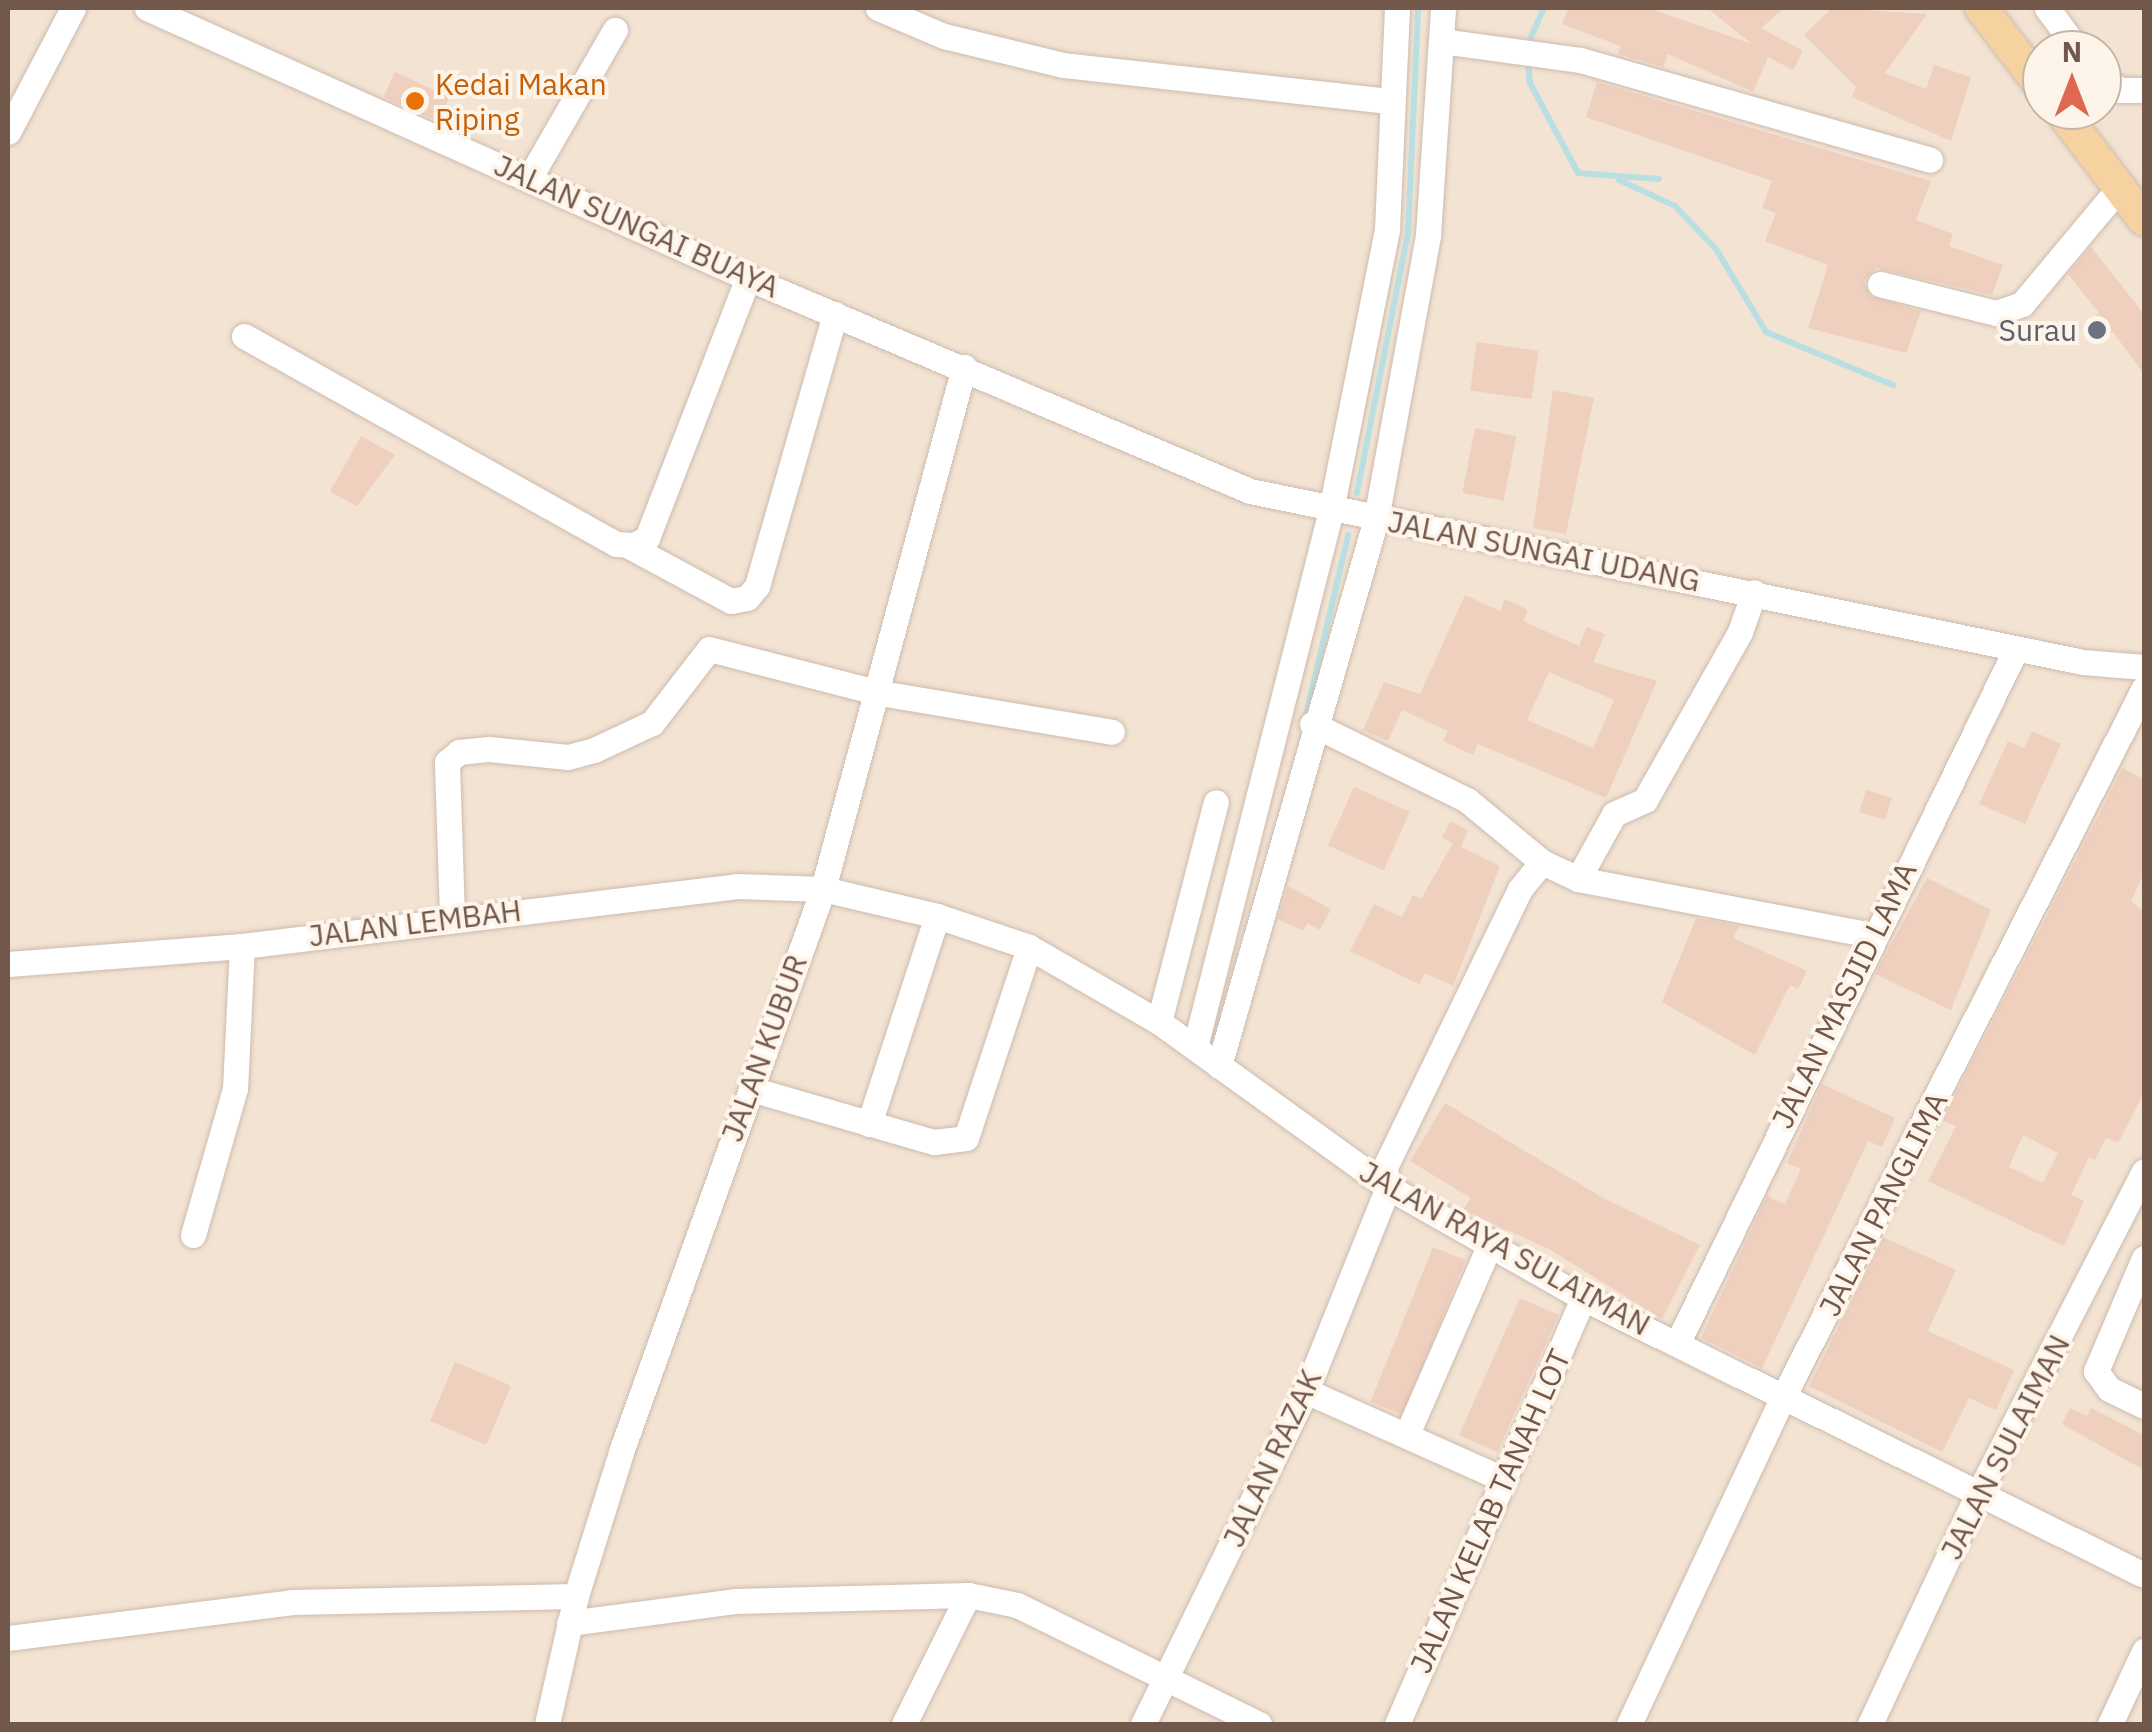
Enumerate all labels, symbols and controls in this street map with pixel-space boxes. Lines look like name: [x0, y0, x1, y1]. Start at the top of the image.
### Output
north arrow: [2022, 30, 2122, 130]
text: N: [2062, 33, 2082, 70]
place label: Kedai Makan Riping: [435, 66, 607, 136]
marker: Kedai Makan Riping: [404, 90, 426, 112]
street label: JALAN SUNGAI BUAYA: [489, 147, 785, 305]
place label: Surau: [1999, 312, 2077, 348]
marker: Surau: [2086, 319, 2108, 341]
street label: JALAN SUNGAI UDANG: [1385, 503, 1703, 599]
street label: JALAN MASJID LAMA: [1764, 856, 1924, 1134]
street label: JALAN LEMBAH: [307, 892, 523, 954]
street label: JALAN KUBUR: [714, 950, 814, 1146]
street label: JALAN PANGLIMA: [1811, 1086, 1955, 1322]
street label: JALAN RAYA SULAIMAN: [1354, 1153, 1656, 1343]
street label: JALAN SULAIMAN: [1933, 1329, 2077, 1565]
street label: JALAN KELAB TANAH LOT: [1402, 1344, 1578, 1678]
street label: JALAN RAZAK: [1215, 1364, 1329, 1552]

